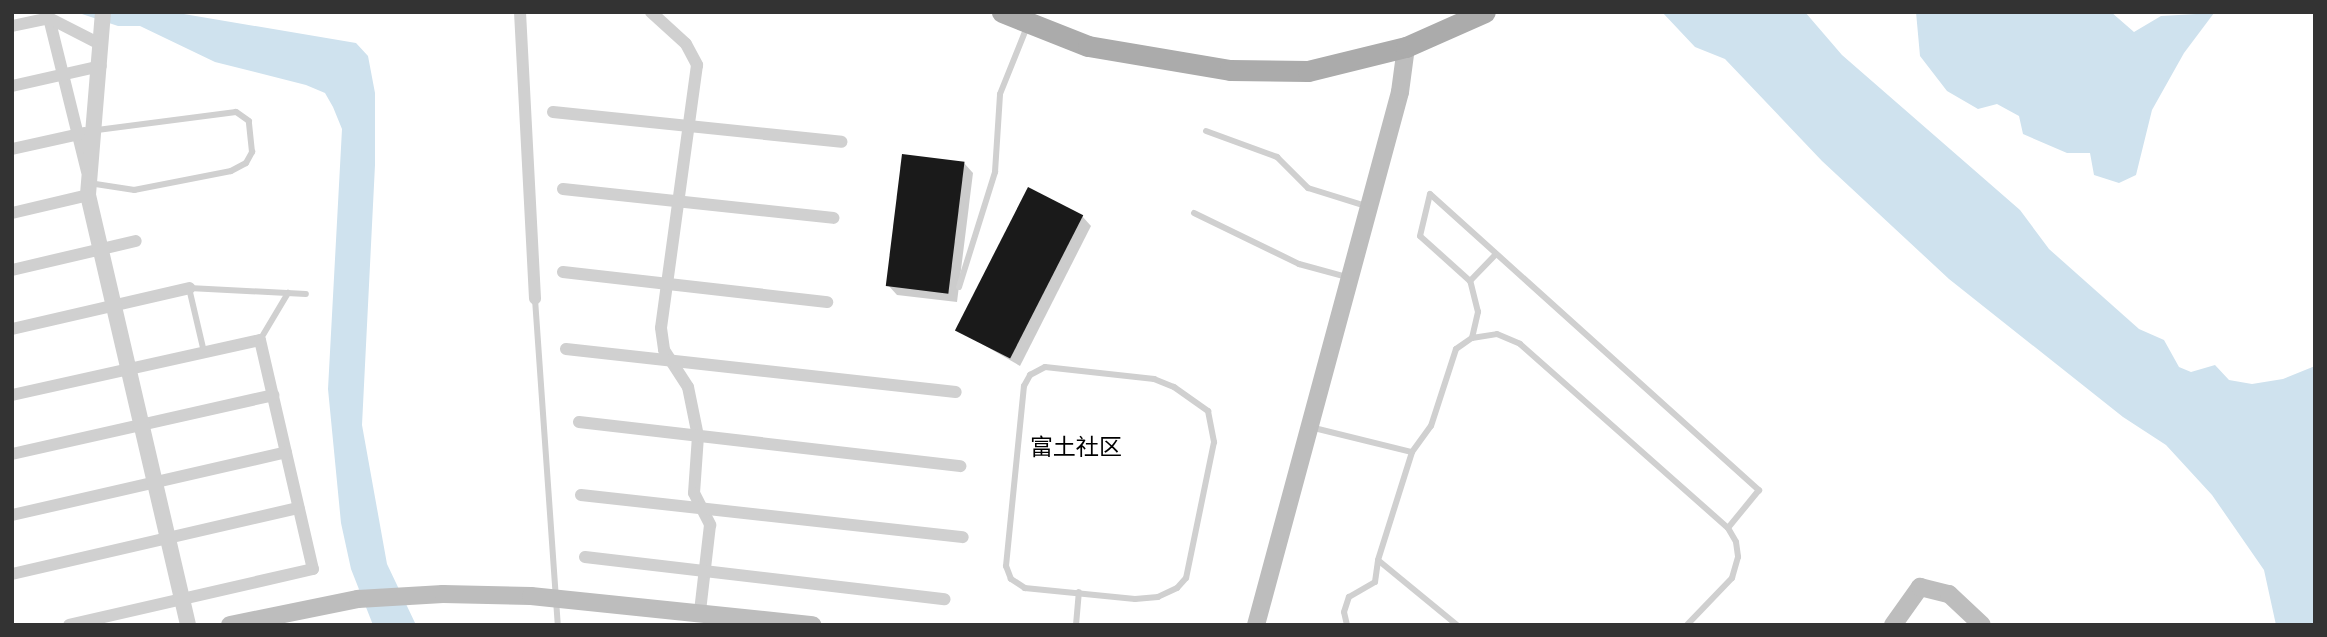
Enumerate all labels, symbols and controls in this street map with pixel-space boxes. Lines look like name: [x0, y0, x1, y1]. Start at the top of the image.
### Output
district label: 富土社区: [1030, 434, 1122, 462]

